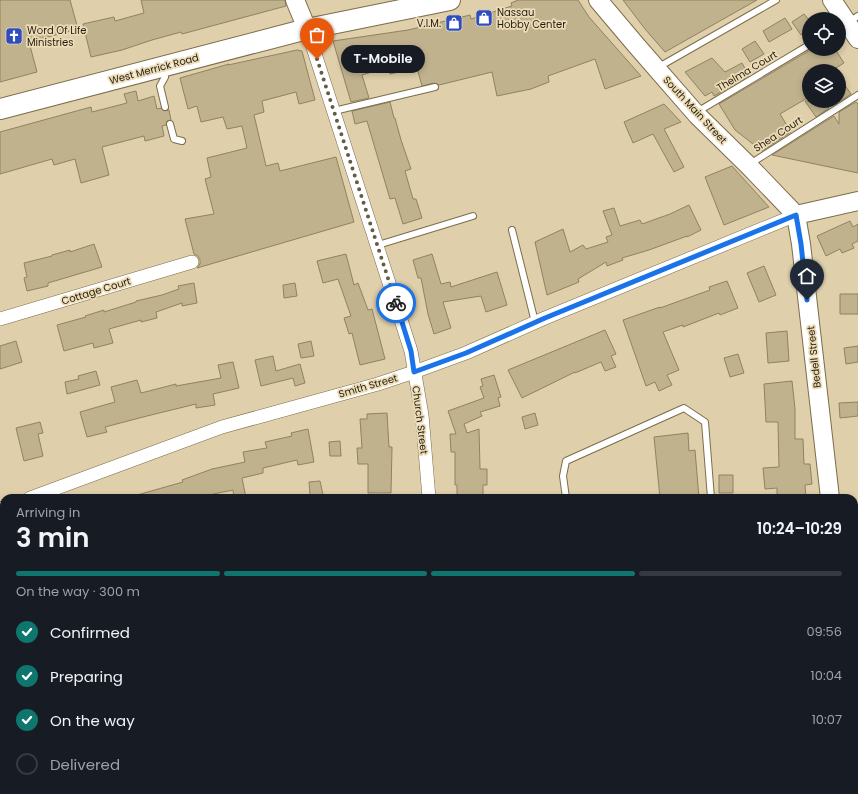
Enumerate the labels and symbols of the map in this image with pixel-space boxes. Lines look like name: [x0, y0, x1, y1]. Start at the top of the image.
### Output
place label: Nassau Hobby Center: [497, 5, 566, 32]
shop icon: Nassau Hobby Center: [474, 8, 494, 28]
shop icon: V.I.M.: [444, 13, 464, 33]
place label: V.I.M.: [417, 16, 441, 31]
pin: [300, 18, 334, 59]
place label: Word Of Life Ministries: [27, 23, 86, 50]
church icon: Word Of Life Ministries: [4, 26, 24, 46]
callout: T-Mobile: [341, 45, 425, 73]
street label: Thelma Court: [714, 47, 780, 95]
street label: West Merrick Road: [108, 50, 200, 88]
street label: South Main Street: [660, 73, 731, 147]
street label: Shea Court: [751, 112, 806, 155]
pin: [790, 259, 824, 300]
street label: Cottage Court: [60, 273, 133, 309]
courier: [376, 283, 416, 323]
street label: Bedell Street: [803, 325, 825, 389]
street label: Smith Street: [337, 370, 400, 402]
street label: Church Street: [408, 385, 432, 455]

